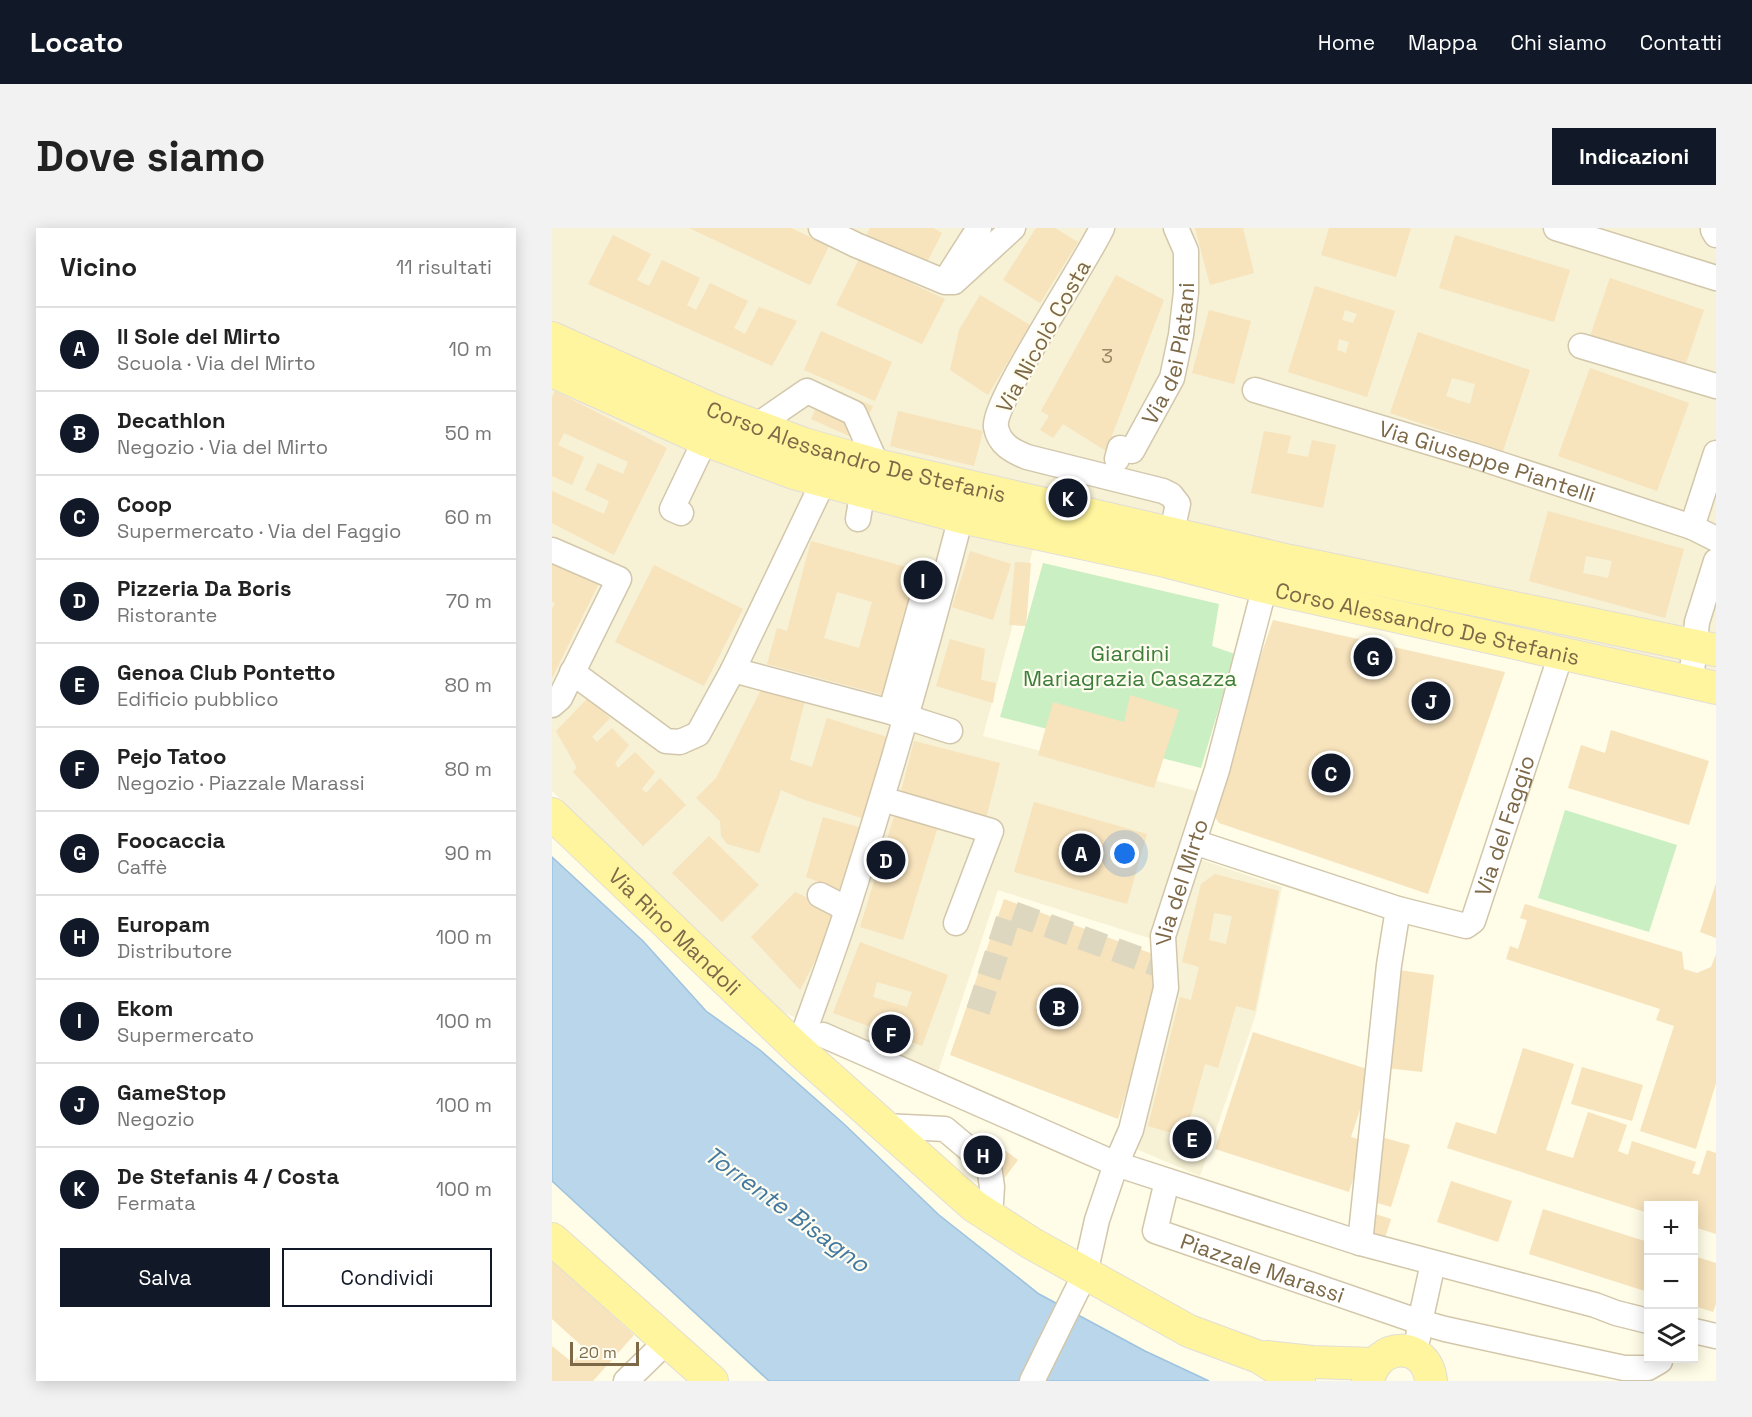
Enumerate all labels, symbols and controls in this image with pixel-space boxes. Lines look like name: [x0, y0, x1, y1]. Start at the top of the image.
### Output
text: Locato: [30, 24, 123, 60]
text: Home: [1318, 29, 1375, 56]
text: Mappa: [1408, 29, 1477, 56]
text: Chi siamo: [1510, 29, 1607, 56]
text: Contatti: [1640, 29, 1722, 56]
button: Indicazioni: [1552, 128, 1716, 185]
text: Dove siamo: [36, 130, 265, 183]
text: Vicino: [60, 250, 137, 284]
text: 11 risultati: [396, 254, 492, 280]
street label: Via Nicolò Costa: [989, 254, 1097, 417]
street label: Via dei Platani: [1135, 282, 1200, 429]
text: Il Sole del Mirto: [117, 322, 280, 350]
text: A: [73, 336, 86, 362]
text: 10 m: [448, 336, 492, 362]
house number: 3: [1101, 343, 1113, 369]
text: Scuola · Via del Mirto: [117, 350, 316, 376]
street label: Corso Alessandro De Stefanis: [702, 395, 1009, 509]
text: Decathlon: [117, 406, 226, 434]
street label: Via Giuseppe Piantelli: [1376, 414, 1599, 509]
text: B: [73, 420, 86, 446]
text: 50 m: [445, 420, 492, 446]
text: Negozio · Via del Mirto: [117, 434, 328, 460]
pin: K: [1048, 476, 1088, 520]
text: Coop: [117, 490, 172, 518]
text: C: [73, 504, 86, 530]
text: 60 m: [445, 504, 492, 530]
text: Supermercato · Via del Faggio: [117, 518, 401, 544]
pin: I: [904, 558, 943, 602]
text: Pizzeria Da Boris: [117, 574, 291, 602]
street label: Corso Alessandro De Stefanis: [1273, 576, 1582, 671]
text: D: [73, 588, 86, 614]
text: 70 m: [446, 588, 492, 614]
text: Ristorante: [117, 602, 217, 628]
pin: G: [1354, 634, 1392, 680]
park label: Giardini Mariagrazia Casazza: [1023, 639, 1237, 692]
text: Genoa Club Pontetto: [117, 658, 336, 686]
text: E: [74, 672, 85, 698]
text: 80 m: [444, 672, 492, 698]
pin: J: [1412, 678, 1450, 724]
text: Edificio pubblico: [117, 686, 279, 712]
text: Pejo Tatoo: [117, 742, 227, 770]
pin: C: [1312, 750, 1350, 796]
street label: Via del Faggio: [1468, 751, 1541, 900]
text: F: [74, 756, 85, 782]
text: 80 m: [444, 756, 492, 782]
text: Negozio · Piazzale Marassi: [117, 770, 365, 796]
street label: Via del Mirto: [1149, 815, 1214, 946]
text: Foocaccia: [117, 826, 225, 854]
pin: A: [1062, 830, 1100, 876]
pin: D: [866, 838, 906, 882]
your location: [1110, 839, 1139, 868]
text: G: [73, 840, 86, 866]
text: 90 m: [445, 840, 492, 866]
text: Caffè: [117, 854, 167, 880]
street label: Via Rino Mandoli: [603, 862, 747, 1001]
text: Europam: [117, 910, 210, 938]
text: H: [73, 924, 86, 950]
text: 100 m: [436, 924, 492, 950]
text: Distributore: [117, 938, 232, 964]
pin: B: [1040, 984, 1078, 1030]
text: Ekom: [117, 994, 173, 1022]
text: I: [77, 1008, 82, 1034]
text: 100 m: [436, 1008, 492, 1034]
pin: F: [872, 1012, 910, 1056]
text: Supermercato: [117, 1022, 254, 1048]
text: GameStop: [117, 1078, 226, 1106]
text: J: [73, 1092, 86, 1118]
text: 100 m: [436, 1092, 492, 1118]
text: Negozio: [117, 1106, 195, 1132]
pin: E: [1172, 1116, 1212, 1162]
pin: H: [964, 1132, 1002, 1178]
water label: Torrente Bisagno: [698, 1139, 877, 1280]
text: De Stefanis 4 / Costa: [117, 1162, 339, 1190]
text: K: [73, 1176, 86, 1202]
text: 100 m: [436, 1176, 492, 1202]
text: Fermata: [117, 1190, 196, 1216]
map controls: [1644, 1201, 1698, 1363]
button: +: [1644, 1201, 1698, 1255]
street label: Piazzale Marassi: [1177, 1227, 1348, 1309]
button: Salva: [60, 1248, 270, 1307]
button: Condividi: [282, 1248, 492, 1307]
button: −: [1644, 1255, 1698, 1309]
button: layers: [1644, 1309, 1698, 1363]
scale bar: [570, 1339, 639, 1366]
text: 20 m: [579, 1342, 617, 1363]

